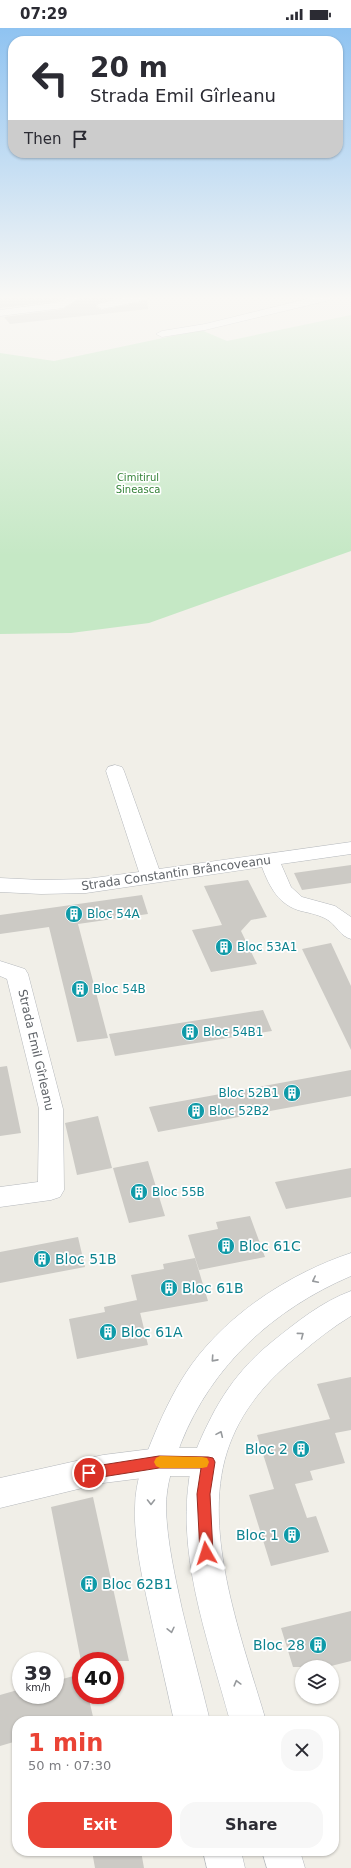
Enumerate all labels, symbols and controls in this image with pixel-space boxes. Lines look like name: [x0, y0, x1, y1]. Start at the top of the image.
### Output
text: 07:29: [20, 5, 68, 23]
text: 20 m: [90, 51, 168, 84]
icon: left: [24, 52, 76, 104]
text: Strada Emil Gîrleanu: [90, 85, 276, 106]
icon: arrive: [69, 128, 91, 150]
text: Then: [24, 130, 61, 148]
park label: Cimitirul Sineasca: [116, 472, 160, 495]
street label: Strada Constantin Brâncoveanu: [80, 853, 272, 893]
building icon: Bloc 54A: [64, 904, 84, 924]
place label: Bloc 54A: [87, 907, 141, 921]
building icon: Bloc 53A1: [214, 937, 234, 957]
place label: Bloc 53A1: [237, 940, 297, 954]
building icon: Bloc 54B: [70, 979, 90, 999]
place label: Bloc 54B: [93, 982, 146, 996]
street label: Strada Emil Gîrleanu: [15, 988, 57, 1112]
building icon: Bloc 54B1: [180, 1022, 200, 1042]
place label: Bloc 54B1: [203, 1025, 263, 1039]
building icon: Bloc 52B1: [282, 1083, 302, 1103]
place label: Bloc 52B1: [219, 1086, 279, 1100]
building icon: Bloc 52B2: [186, 1101, 206, 1121]
place label: Bloc 52B2: [209, 1104, 269, 1118]
building icon: Bloc 55B: [129, 1182, 149, 1202]
place label: Bloc 55B: [152, 1185, 205, 1199]
building icon: Bloc 61C: [216, 1236, 236, 1256]
place label: Bloc 61C: [239, 1238, 301, 1254]
building icon: Bloc 51B: [32, 1249, 52, 1269]
place label: Bloc 51B: [55, 1251, 117, 1267]
one-way arrow: [312, 1275, 320, 1282]
building icon: Bloc 61B: [159, 1278, 179, 1298]
place label: Bloc 61B: [182, 1280, 244, 1296]
building icon: Bloc 61A: [98, 1322, 118, 1342]
place label: Bloc 61A: [121, 1324, 183, 1340]
one-way arrow: [297, 1333, 304, 1340]
one-way arrow: [211, 1354, 218, 1362]
one-way arrow: [215, 1431, 223, 1438]
building icon: Bloc 2: [291, 1439, 311, 1459]
place label: Bloc 2: [245, 1441, 288, 1457]
pin: [72, 1456, 106, 1490]
icon: arrive: [78, 1462, 100, 1484]
one-way arrow: [147, 1499, 155, 1505]
building icon: Bloc 1: [282, 1525, 302, 1545]
place label: Bloc 1: [236, 1527, 279, 1543]
position arrow: [185, 1532, 227, 1574]
building icon: Bloc 62B1: [79, 1574, 99, 1594]
place label: Bloc 62B1: [102, 1576, 173, 1592]
one-way arrow: [166, 1627, 174, 1633]
building icon: Bloc 28: [308, 1635, 328, 1655]
place label: Bloc 28: [253, 1637, 305, 1653]
speed limit sign: 40: [72, 1652, 124, 1704]
map controls: [295, 1660, 339, 1704]
button: layers: [295, 1660, 339, 1704]
text: 39: [24, 1661, 52, 1685]
one-way arrow: [233, 1680, 242, 1687]
text: km/h: [25, 1682, 51, 1693]
text: 1 min: [28, 1729, 103, 1757]
button: close: [281, 1729, 323, 1771]
text: 50 m · 07:30: [28, 1758, 111, 1773]
button: Exit: [28, 1802, 172, 1848]
button: Share: [180, 1802, 323, 1848]

